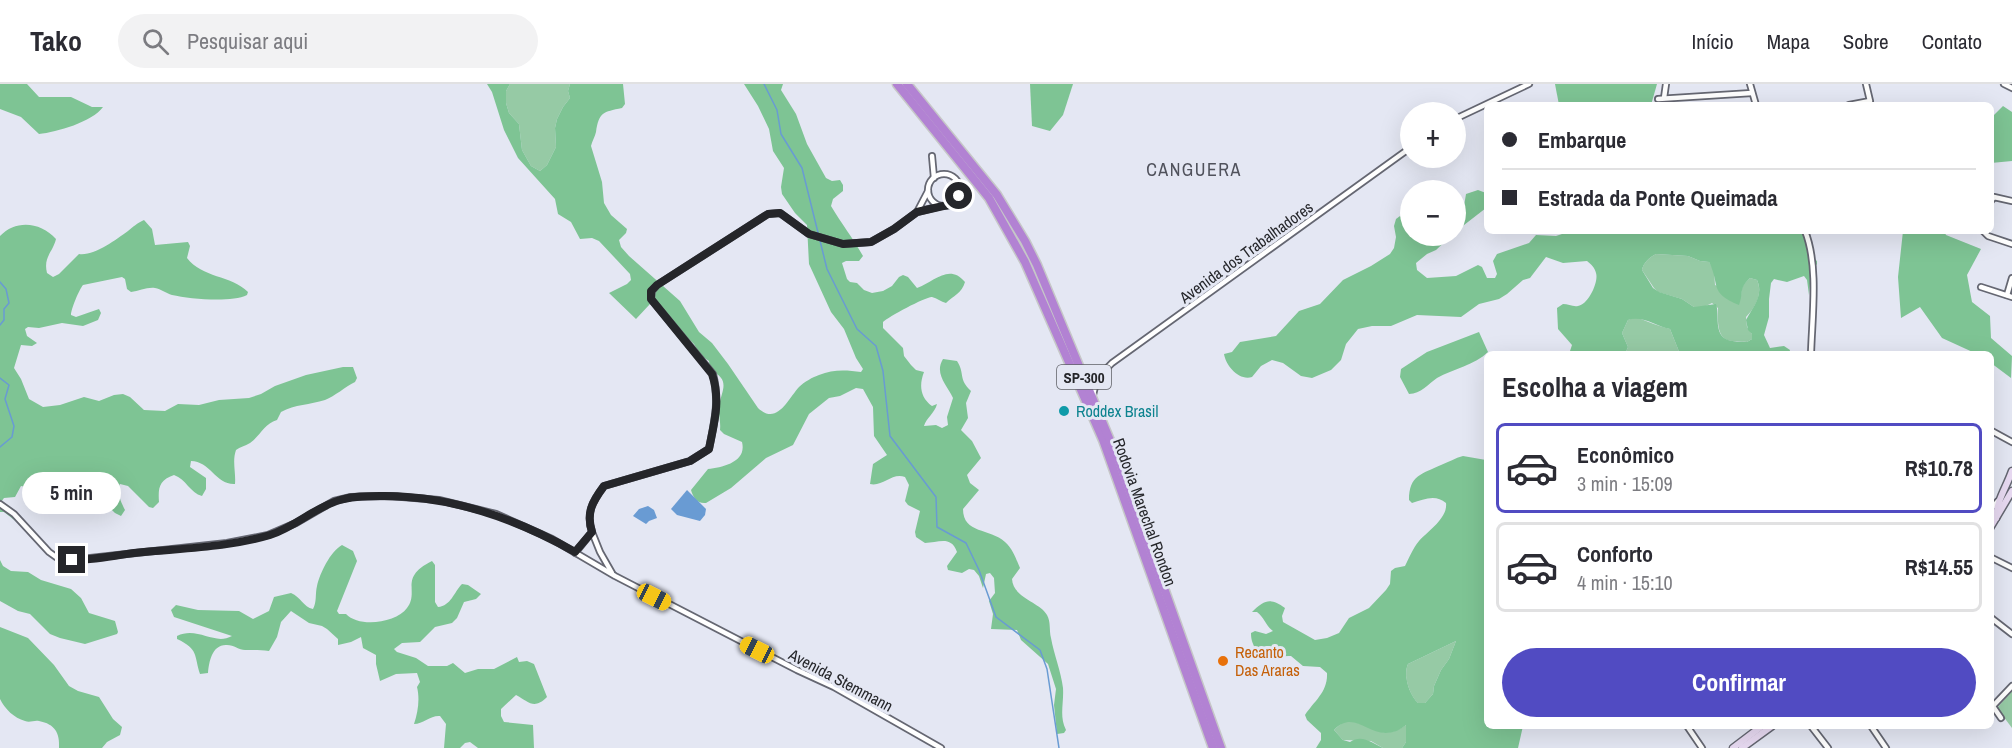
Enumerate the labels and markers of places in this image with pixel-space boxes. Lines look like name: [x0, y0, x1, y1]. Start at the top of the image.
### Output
place label: Roddex Brasil: [1076, 400, 1158, 422]
marker: Roddex Brasil: [1057, 404, 1071, 418]
place label: Recanto Das Araras: [1235, 641, 1300, 681]
marker: Recanto Das Araras: [1216, 654, 1230, 668]

